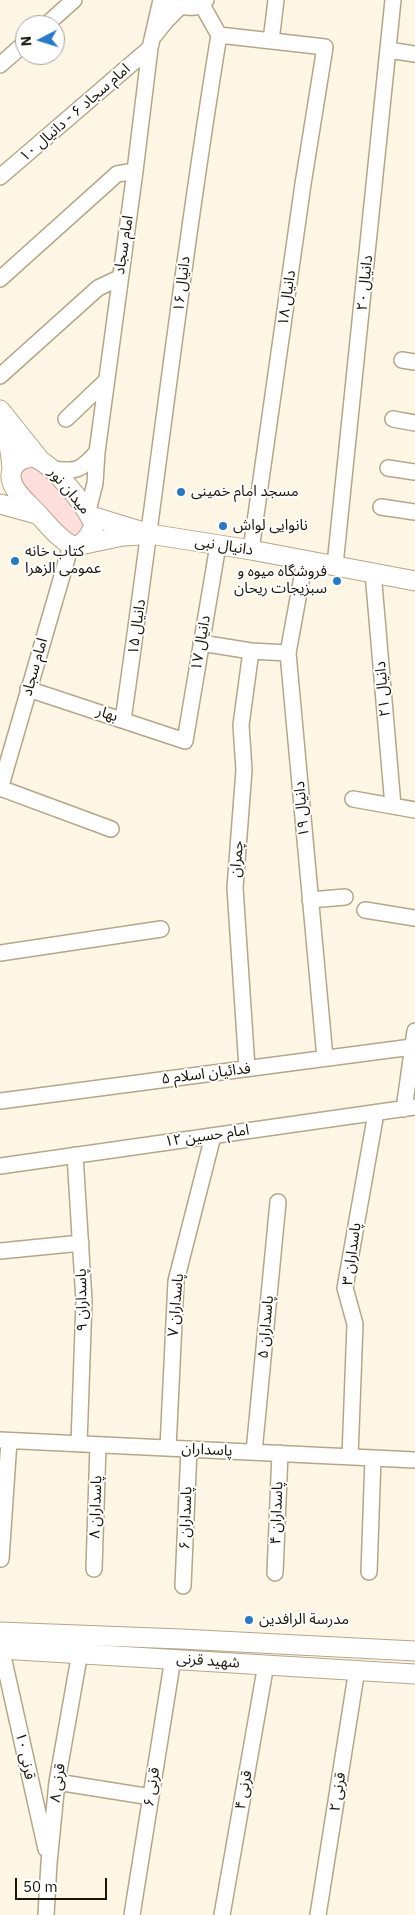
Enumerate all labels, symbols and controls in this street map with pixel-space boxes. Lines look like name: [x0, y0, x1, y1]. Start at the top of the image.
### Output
north arrow: [15, 15, 65, 65]
text: N: [17, 35, 35, 47]
street label: امام سجاد ۶ - دانیال ۱۰: [16, 60, 134, 166]
street label: امام سجاد: [110, 214, 138, 276]
street label: دانیال ۲۰: [353, 254, 377, 312]
street label: دانیال ۱۶: [170, 255, 194, 313]
street label: دانیال ۱۸: [274, 269, 300, 327]
street label: میدان نور: [44, 464, 94, 518]
place label: مسجد امام خمینی: [191, 483, 299, 501]
marker: مسجد امام خمینی: [175, 486, 187, 498]
place label: نانوایی لواش: [233, 517, 308, 535]
marker: نانوایی لواش: [217, 520, 229, 532]
street label: دانیال نبی: [194, 533, 254, 559]
place label: کتاب خانه عمومی الزهرا: [25, 543, 101, 578]
marker: کتاب خانه عمومی الزهرا: [9, 555, 21, 567]
place label: فروشگاه میوه و سبزیجات ریحان: [234, 563, 327, 598]
marker: فروشگاه میوه و سبزیجات ریحان: [331, 575, 343, 587]
street label: دانیال ۱۵: [124, 598, 150, 656]
street label: دانیال ۱۷: [187, 614, 215, 672]
street label: امام سجاد: [18, 636, 52, 698]
street label: دانیال ۲۱: [372, 660, 394, 718]
street label: بهار: [94, 702, 120, 726]
street label: دانیال ۱۹: [291, 780, 313, 838]
street label: چمران: [226, 840, 248, 878]
street label: فدائیان اسلام ۵: [160, 1060, 252, 1088]
street label: امام حسین ۱۲: [163, 1121, 251, 1151]
street label: پاسداران ۳: [339, 1221, 365, 1287]
street label: پاسداران ۹: [72, 1268, 92, 1332]
street label: پاسداران ۷: [164, 1273, 188, 1337]
street label: پاسداران ۵: [254, 1295, 278, 1359]
street label: پاسداران: [181, 1440, 233, 1460]
street label: پاسداران ۸: [86, 1475, 106, 1539]
street label: پاسداران ۴: [267, 1481, 287, 1545]
street label: پاسداران ۶: [176, 1486, 196, 1550]
place label: مدرسة الرافدین: [259, 1611, 349, 1629]
marker: مدرسة الرافدین: [243, 1614, 255, 1626]
street label: شهید قرنی: [176, 1650, 240, 1672]
street label: قرنی ۱۰: [11, 1731, 39, 1781]
street label: قرنی ۸: [46, 1762, 70, 1804]
street label: قرنی ۶: [140, 1766, 164, 1808]
street label: قرنی ۴: [232, 1769, 256, 1811]
street label: قرنی ۲: [326, 1771, 350, 1813]
scale bar: [18, 1868, 110, 1900]
text: 50 m: [23, 1877, 58, 1896]

